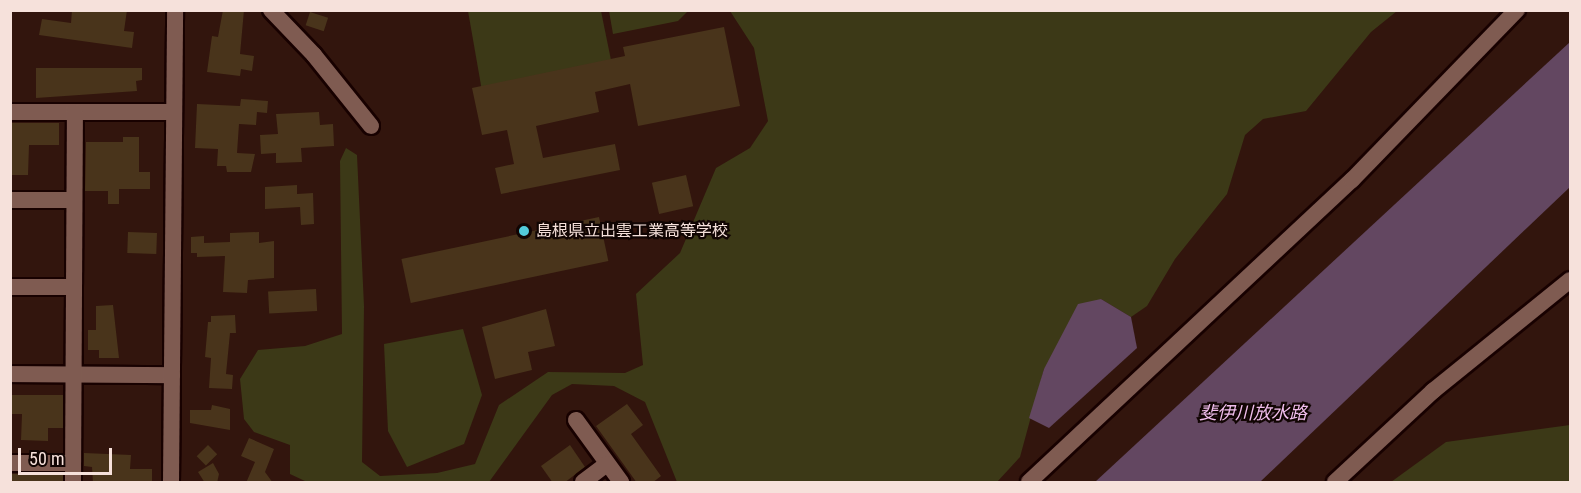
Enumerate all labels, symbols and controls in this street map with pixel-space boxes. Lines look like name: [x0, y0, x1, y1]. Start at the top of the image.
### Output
place label: 島根県立出雲工業高等学校: [536, 221, 728, 241]
marker: 島根県立出雲工業高等学校: [517, 224, 531, 238]
water label: 斐伊川放水路: [1199, 402, 1307, 424]
scale bar: [21, 436, 116, 474]
text: 50 m: [29, 448, 64, 469]

